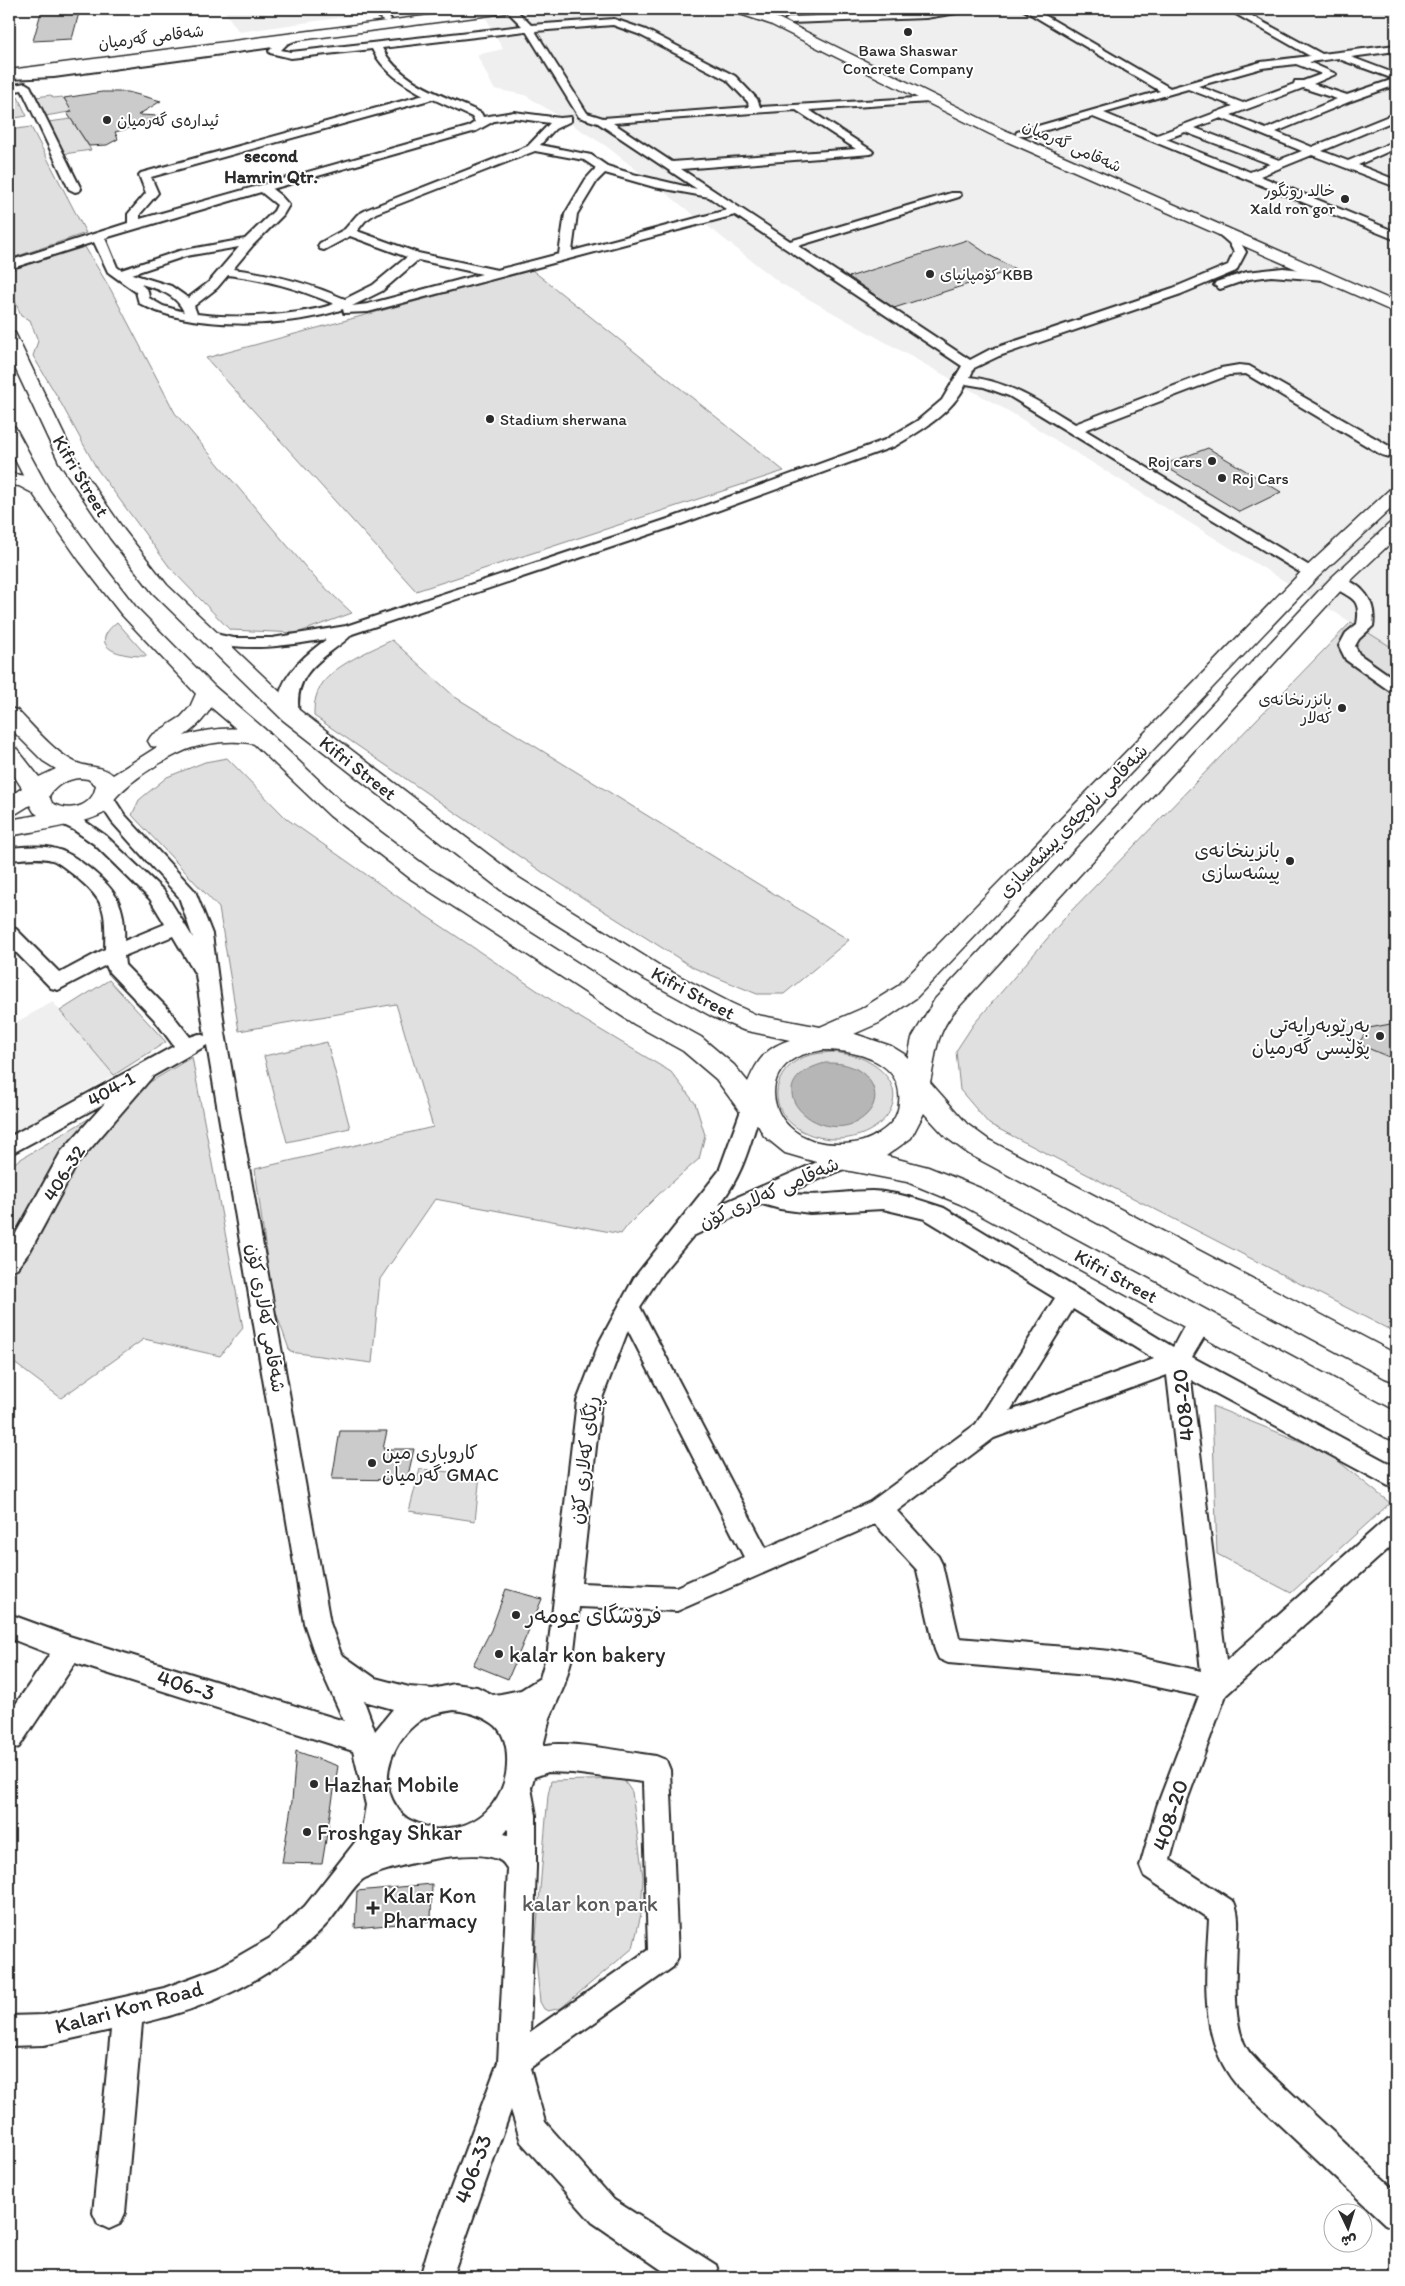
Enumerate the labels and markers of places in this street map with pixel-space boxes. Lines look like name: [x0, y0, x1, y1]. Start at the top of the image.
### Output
marker: Bawa Shaswar Concrete Company: [902, 26, 914, 38]
place label: Bawa Shaswar Concrete Company: [843, 41, 974, 78]
place label: ئیدارەی گەرمیان: [117, 111, 219, 130]
marker: ئیدارەی گەرمیان: [101, 114, 113, 126]
place label: خالد رونگور Xald ron gor: [1250, 181, 1336, 218]
marker: خالد رونگور Xald ron gor: [1339, 193, 1351, 205]
place label: کۆمپانیای KBB: [940, 265, 1033, 285]
marker: کۆمپانیای KBB: [924, 268, 936, 280]
place label: Stadium sherwana: [500, 410, 628, 429]
marker: Stadium sherwana: [484, 413, 496, 425]
place label: Roj cars: [1148, 452, 1202, 471]
marker: Roj cars: [1206, 455, 1218, 467]
place label: Roj Cars: [1232, 469, 1289, 488]
marker: Roj Cars: [1216, 472, 1228, 484]
place label: بانزرنخانەی کەلار: [1258, 690, 1332, 727]
marker: بانزرنخانەی کەلار: [1336, 702, 1348, 714]
place label: بانزینخانەی پیشەسازی: [1195, 839, 1280, 885]
marker: بانزینخانەی پیشەسازی: [1284, 855, 1296, 867]
place label: بەڕێوبەرایەتی پۆلیسی گەرمیان: [1252, 1014, 1370, 1060]
marker: بەڕێوبەرایەتی پۆلیسی گەرمیان: [1374, 1030, 1386, 1042]
place label: کاروباری مین گەرمیان GMAC: [382, 1441, 499, 1486]
marker: کاروباری مین گەرمیان GMAC: [366, 1457, 378, 1469]
place label: فرۆشگای عومەر: [524, 1602, 662, 1629]
marker: فرۆشگای عومەر: [510, 1609, 522, 1621]
place label: kalar kon bakery: [509, 1641, 666, 1668]
marker: kalar kon bakery: [493, 1648, 505, 1660]
place label: Hazhar Mobile: [324, 1771, 459, 1798]
marker: Hazhar Mobile: [308, 1778, 320, 1790]
place label: Froshgay Shkar: [317, 1819, 463, 1846]
marker: Froshgay Shkar: [301, 1826, 313, 1838]
place label: Kalar Kon Pharmacy: [383, 1882, 478, 1934]
marker: Kalar Kon Pharmacy: [367, 1902, 379, 1914]

